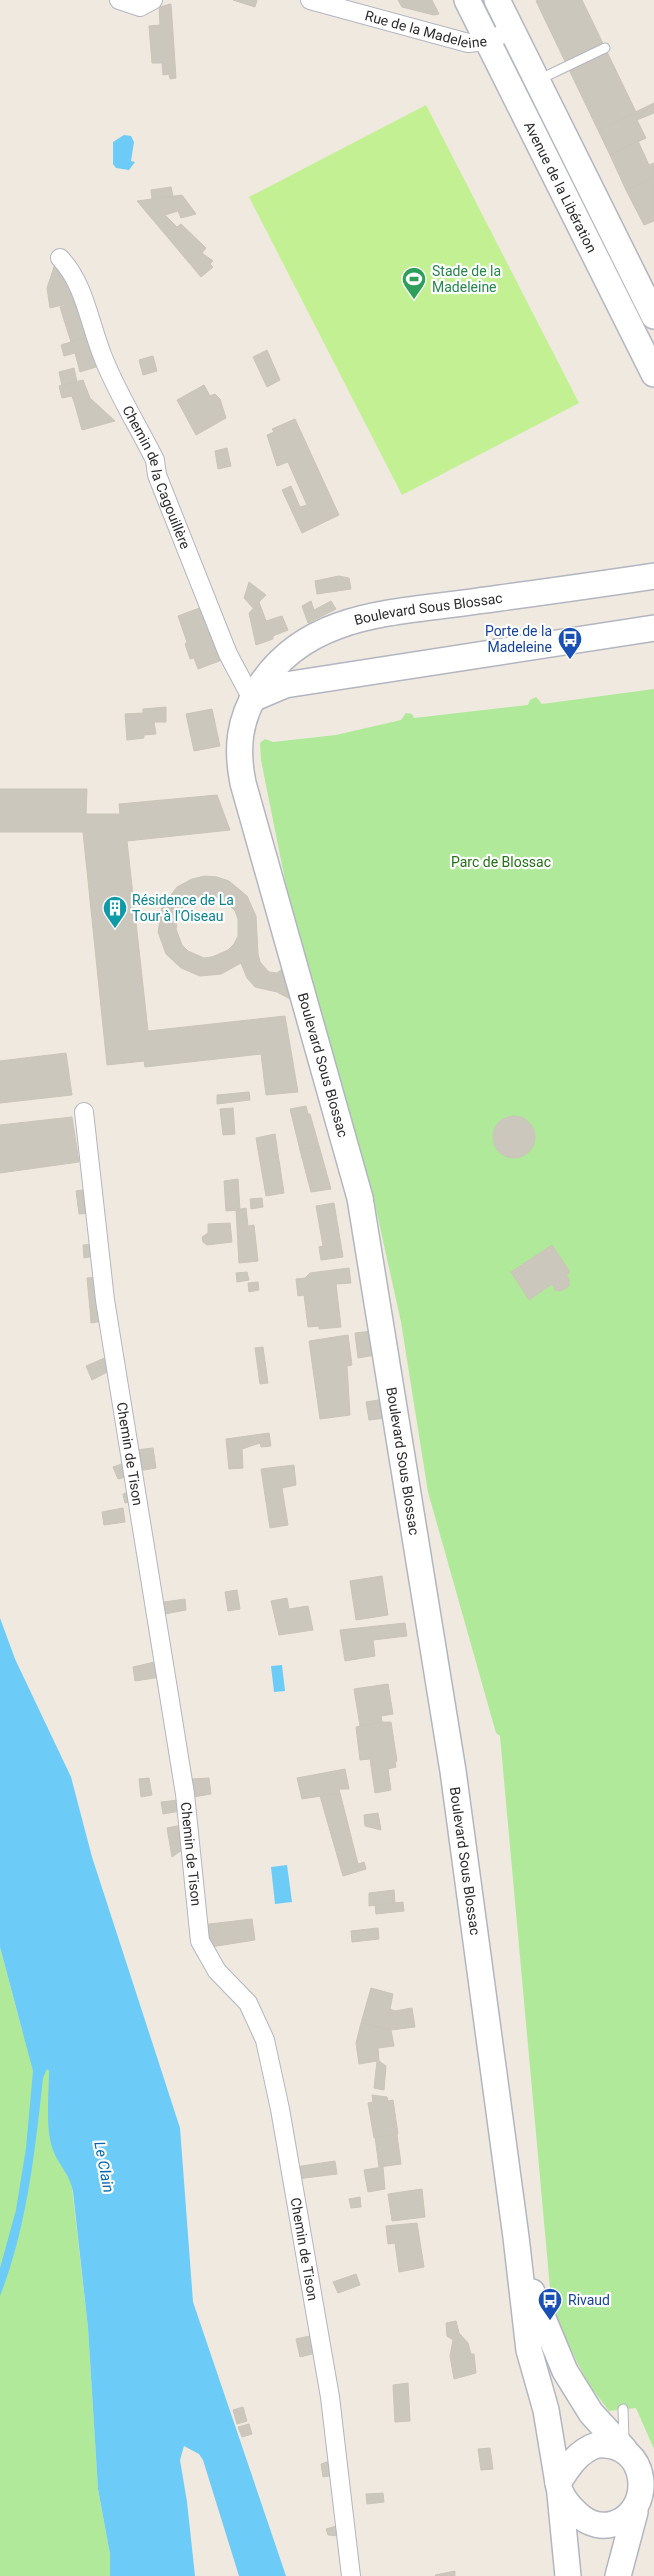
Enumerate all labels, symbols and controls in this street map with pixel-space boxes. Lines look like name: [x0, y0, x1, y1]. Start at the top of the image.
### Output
street label: Rue de la Madeleine: [363, 7, 488, 51]
street label: Avenue de la Libération: [521, 119, 600, 255]
place label: Stade de la Madeleine: [432, 263, 501, 295]
sports icon: Stade de la Madeleine: [401, 266, 427, 300]
street label: Chemin de la Cagouillère: [119, 403, 194, 551]
street label: Boulevard Sous Blossac: [352, 590, 503, 628]
place label: Porte de la Madeleine: [485, 623, 552, 655]
bus stop icon: Porte de la Madeleine: [557, 626, 583, 660]
park label: Parc de Blossac: [451, 854, 551, 870]
place label: Résidence de La Tour à l'Oiseau: [132, 892, 234, 924]
building icon: Résidence de La Tour à l'Oiseau: [102, 895, 128, 929]
street label: Boulevard Sous Blossac: [295, 991, 351, 1139]
street label: Boulevard Sous Blossac: [383, 1386, 423, 1536]
street label: Chemin de Tison: [114, 1401, 146, 1507]
street label: Boulevard Sous Blossac: [447, 1786, 483, 1936]
street label: Chemin de Tison: [178, 1801, 204, 1907]
water label: Le Clain: [90, 2140, 118, 2194]
street label: Chemin de Tison: [288, 2196, 321, 2302]
bus stop icon: Rivaud: [537, 2287, 563, 2321]
place label: Rivaud: [568, 2292, 610, 2308]

